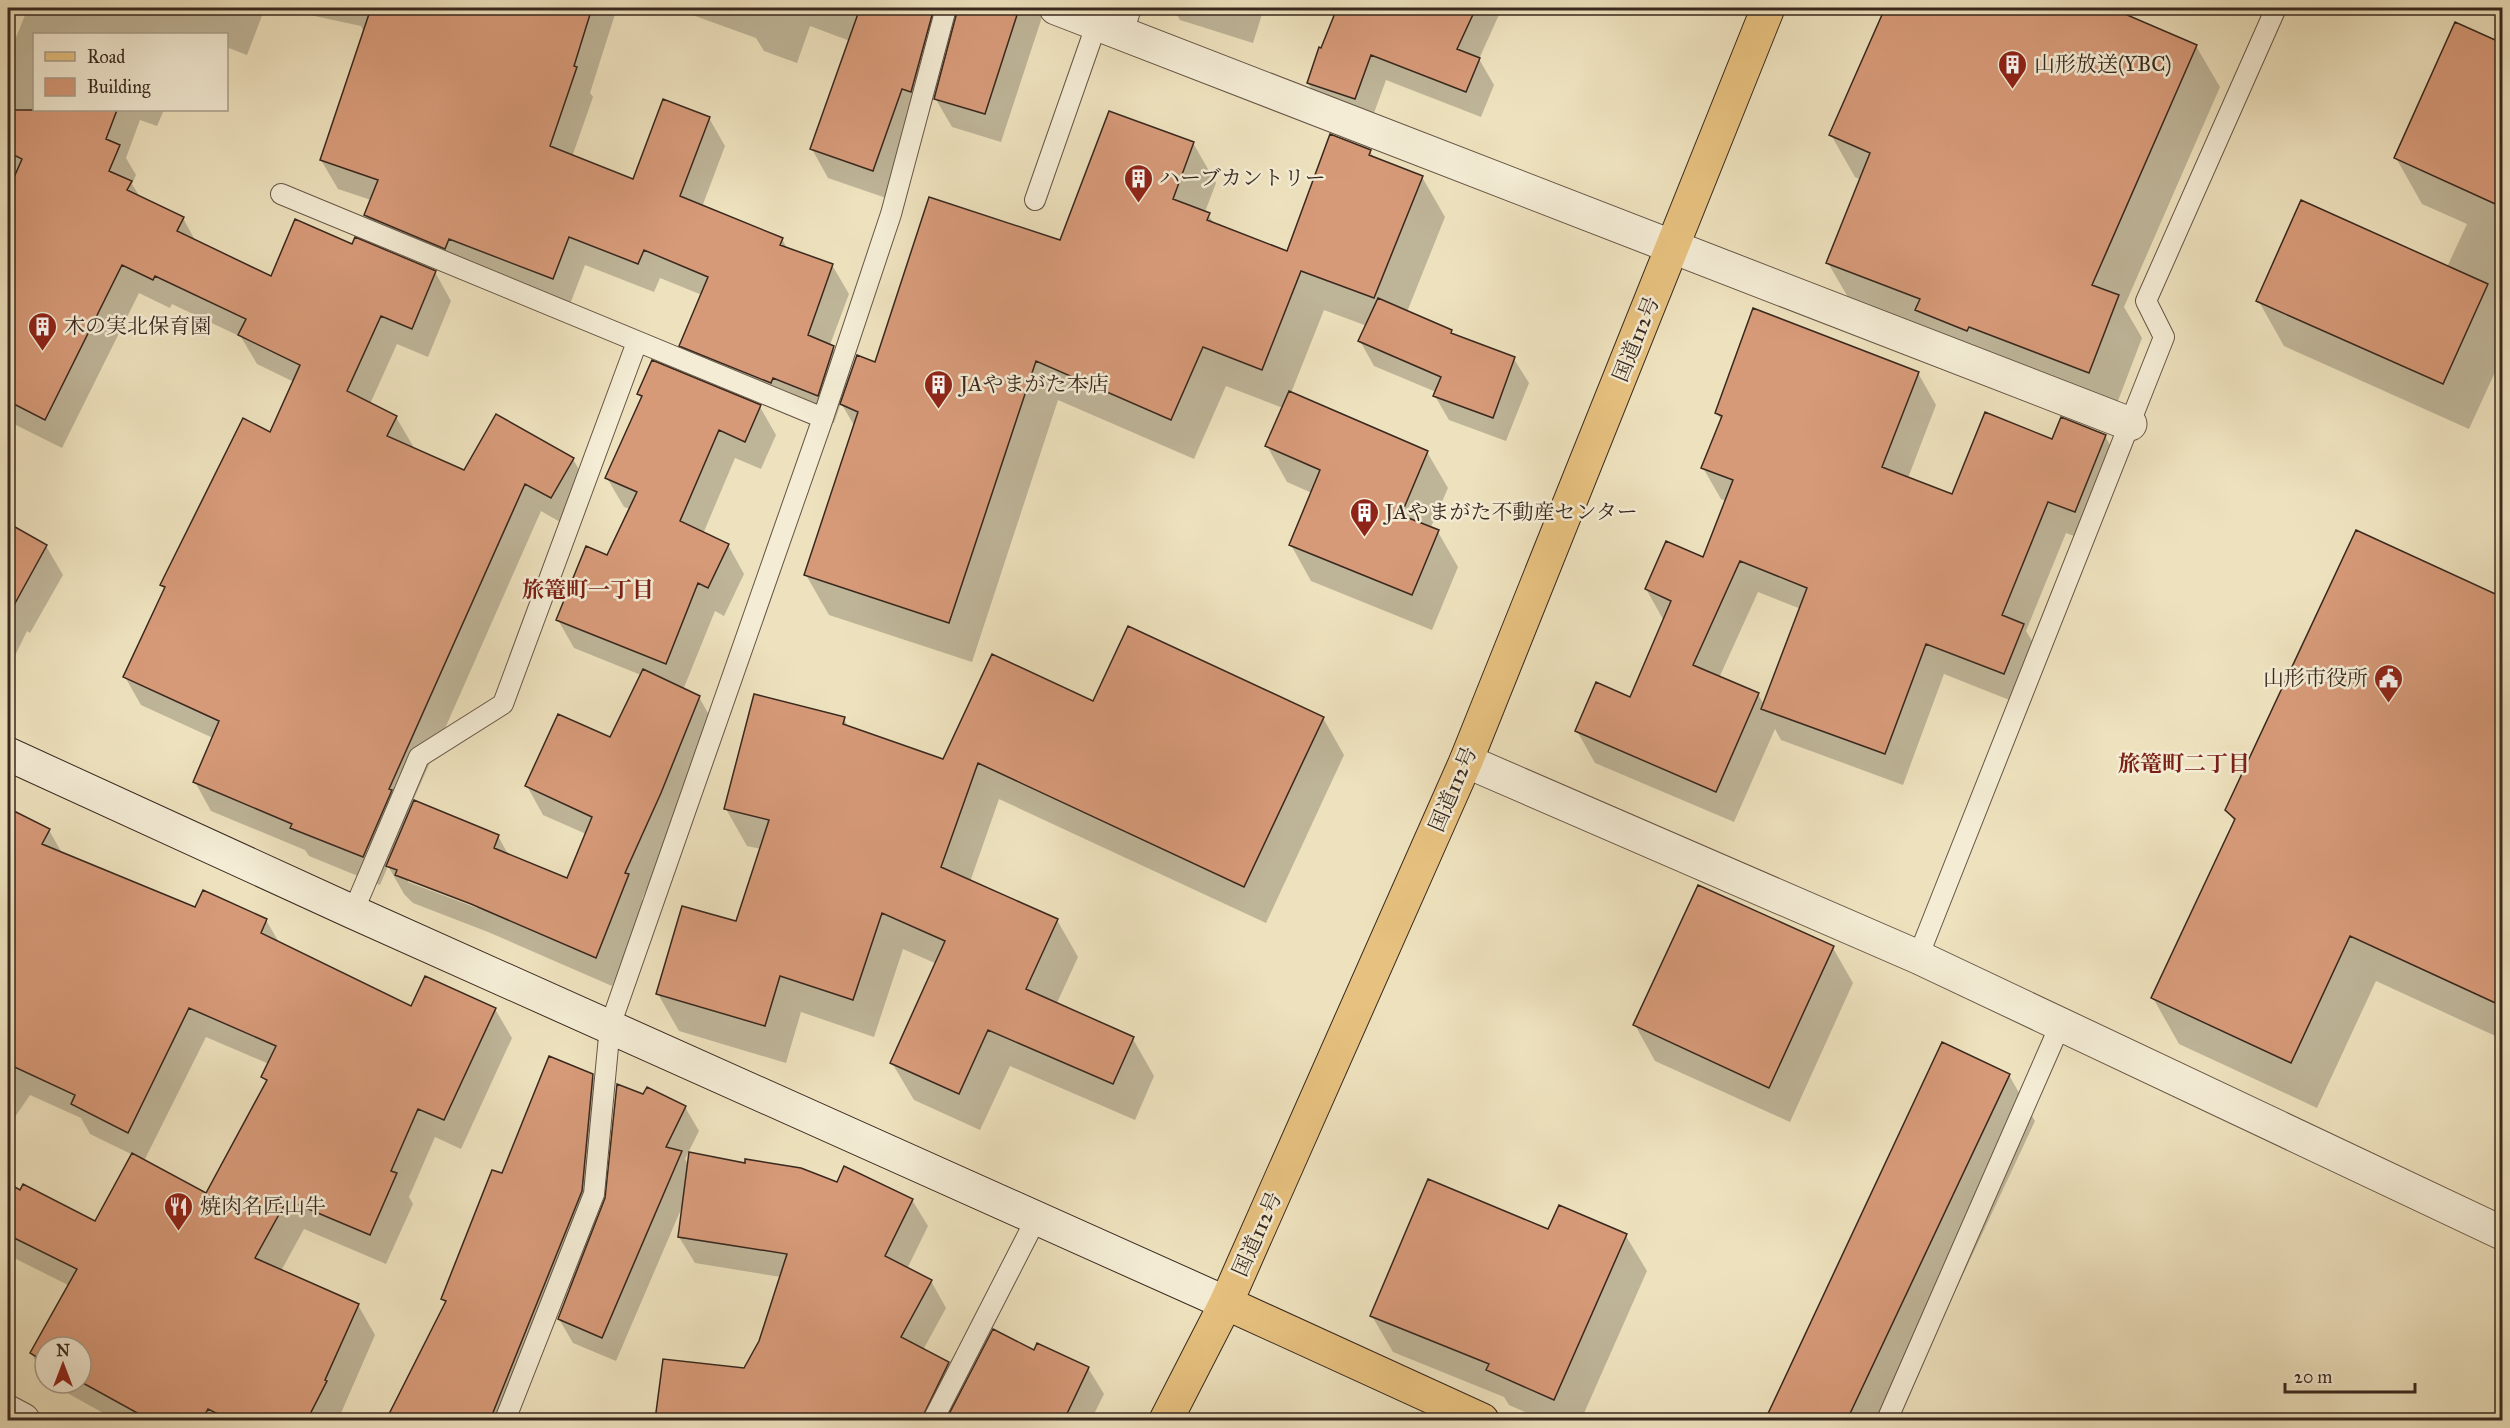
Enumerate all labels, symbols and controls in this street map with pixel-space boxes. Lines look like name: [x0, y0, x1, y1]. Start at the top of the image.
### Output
legend: [33, 33, 228, 111]
text: Road: [87, 46, 125, 68]
building icon: 山形放送(YBC): [1997, 48, 2029, 90]
place label: 山形放送(YBC): [2034, 51, 2172, 77]
text: Building: [87, 76, 151, 99]
building icon: ハーブカントリー: [1122, 162, 1154, 204]
place label: ハーブカントリー: [1159, 165, 1326, 191]
street label: 国道112号: [1607, 292, 1665, 386]
building icon: 木の実北保育園: [27, 310, 59, 352]
place label: 木の実北保育園: [64, 313, 211, 339]
building icon: JAやまがた本店: [923, 368, 955, 410]
place label: JAやまがた本店: [958, 371, 1108, 397]
building icon: JAやまがた不動産センター: [1348, 496, 1380, 538]
place label: JAやまがた不動産センター: [1383, 499, 1638, 525]
district label: 旅篭町一丁目: [522, 576, 654, 603]
public building icon: 山形市役所: [2373, 662, 2405, 704]
place label: 山形市役所: [2263, 665, 2368, 691]
street label: 国道112号: [1423, 743, 1483, 835]
district label: 旅篭町二丁目: [2118, 750, 2250, 777]
street label: 国道112号: [1227, 1188, 1287, 1280]
restaurant icon: 焼肉名匠山牛: [163, 1190, 195, 1232]
place label: 焼肉名匠山牛: [200, 1193, 326, 1219]
north arrow: [33, 1335, 93, 1395]
text: N: [56, 1341, 70, 1360]
scale bar: [2285, 1356, 2416, 1394]
text: 20 m: [2294, 1366, 2332, 1388]

